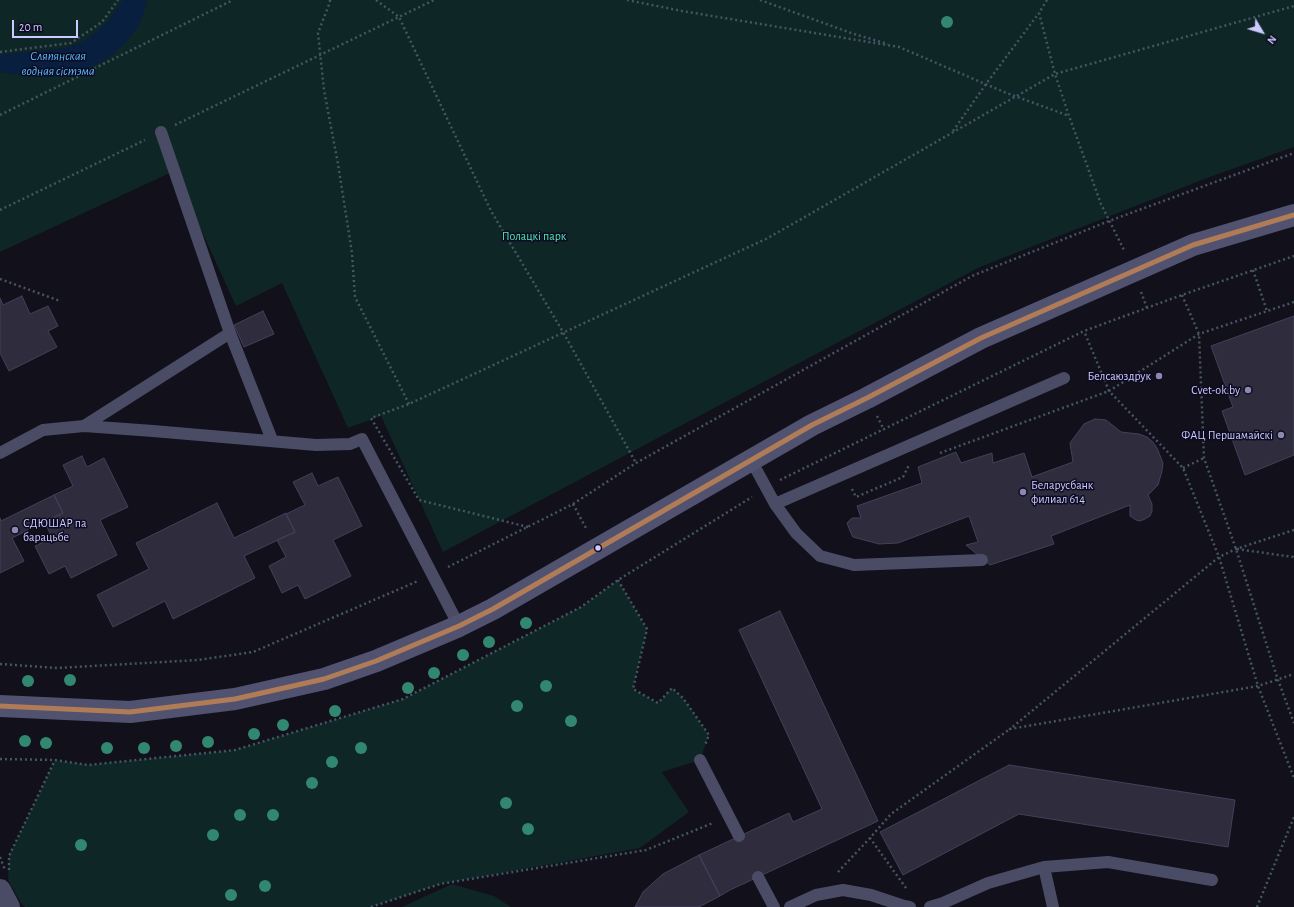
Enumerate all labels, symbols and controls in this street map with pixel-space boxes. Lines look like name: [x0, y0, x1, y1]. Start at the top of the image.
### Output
scale bar: [14, 12, 80, 38]
north arrow: [1242, 12, 1282, 52]
text: 20 m: [19, 21, 42, 33]
text: N: [1265, 33, 1279, 46]
water label: Сляпянская водная сістэма: [22, 48, 94, 79]
park label: Полацкі парк: [502, 229, 566, 243]
place label: Белсаюздрук: [1087, 369, 1151, 383]
marker: Белсаюздрук: [1154, 371, 1164, 381]
place label: Cvet-ok.by: [1191, 383, 1240, 397]
marker: Cvet-ok.by: [1243, 385, 1253, 395]
place label: ФАЦ Першамайскі: [1181, 428, 1273, 442]
marker: ФАЦ Першамайскі: [1276, 430, 1286, 440]
place label: Беларусбанк филиал 614: [1031, 478, 1093, 506]
marker: Беларусбанк филиал 614: [1018, 487, 1028, 497]
place label: СДЮШАР па барацьбе: [23, 516, 86, 544]
marker: СДЮШАР па барацьбе: [10, 525, 20, 535]
unlabelled marker: [593, 543, 603, 553]

